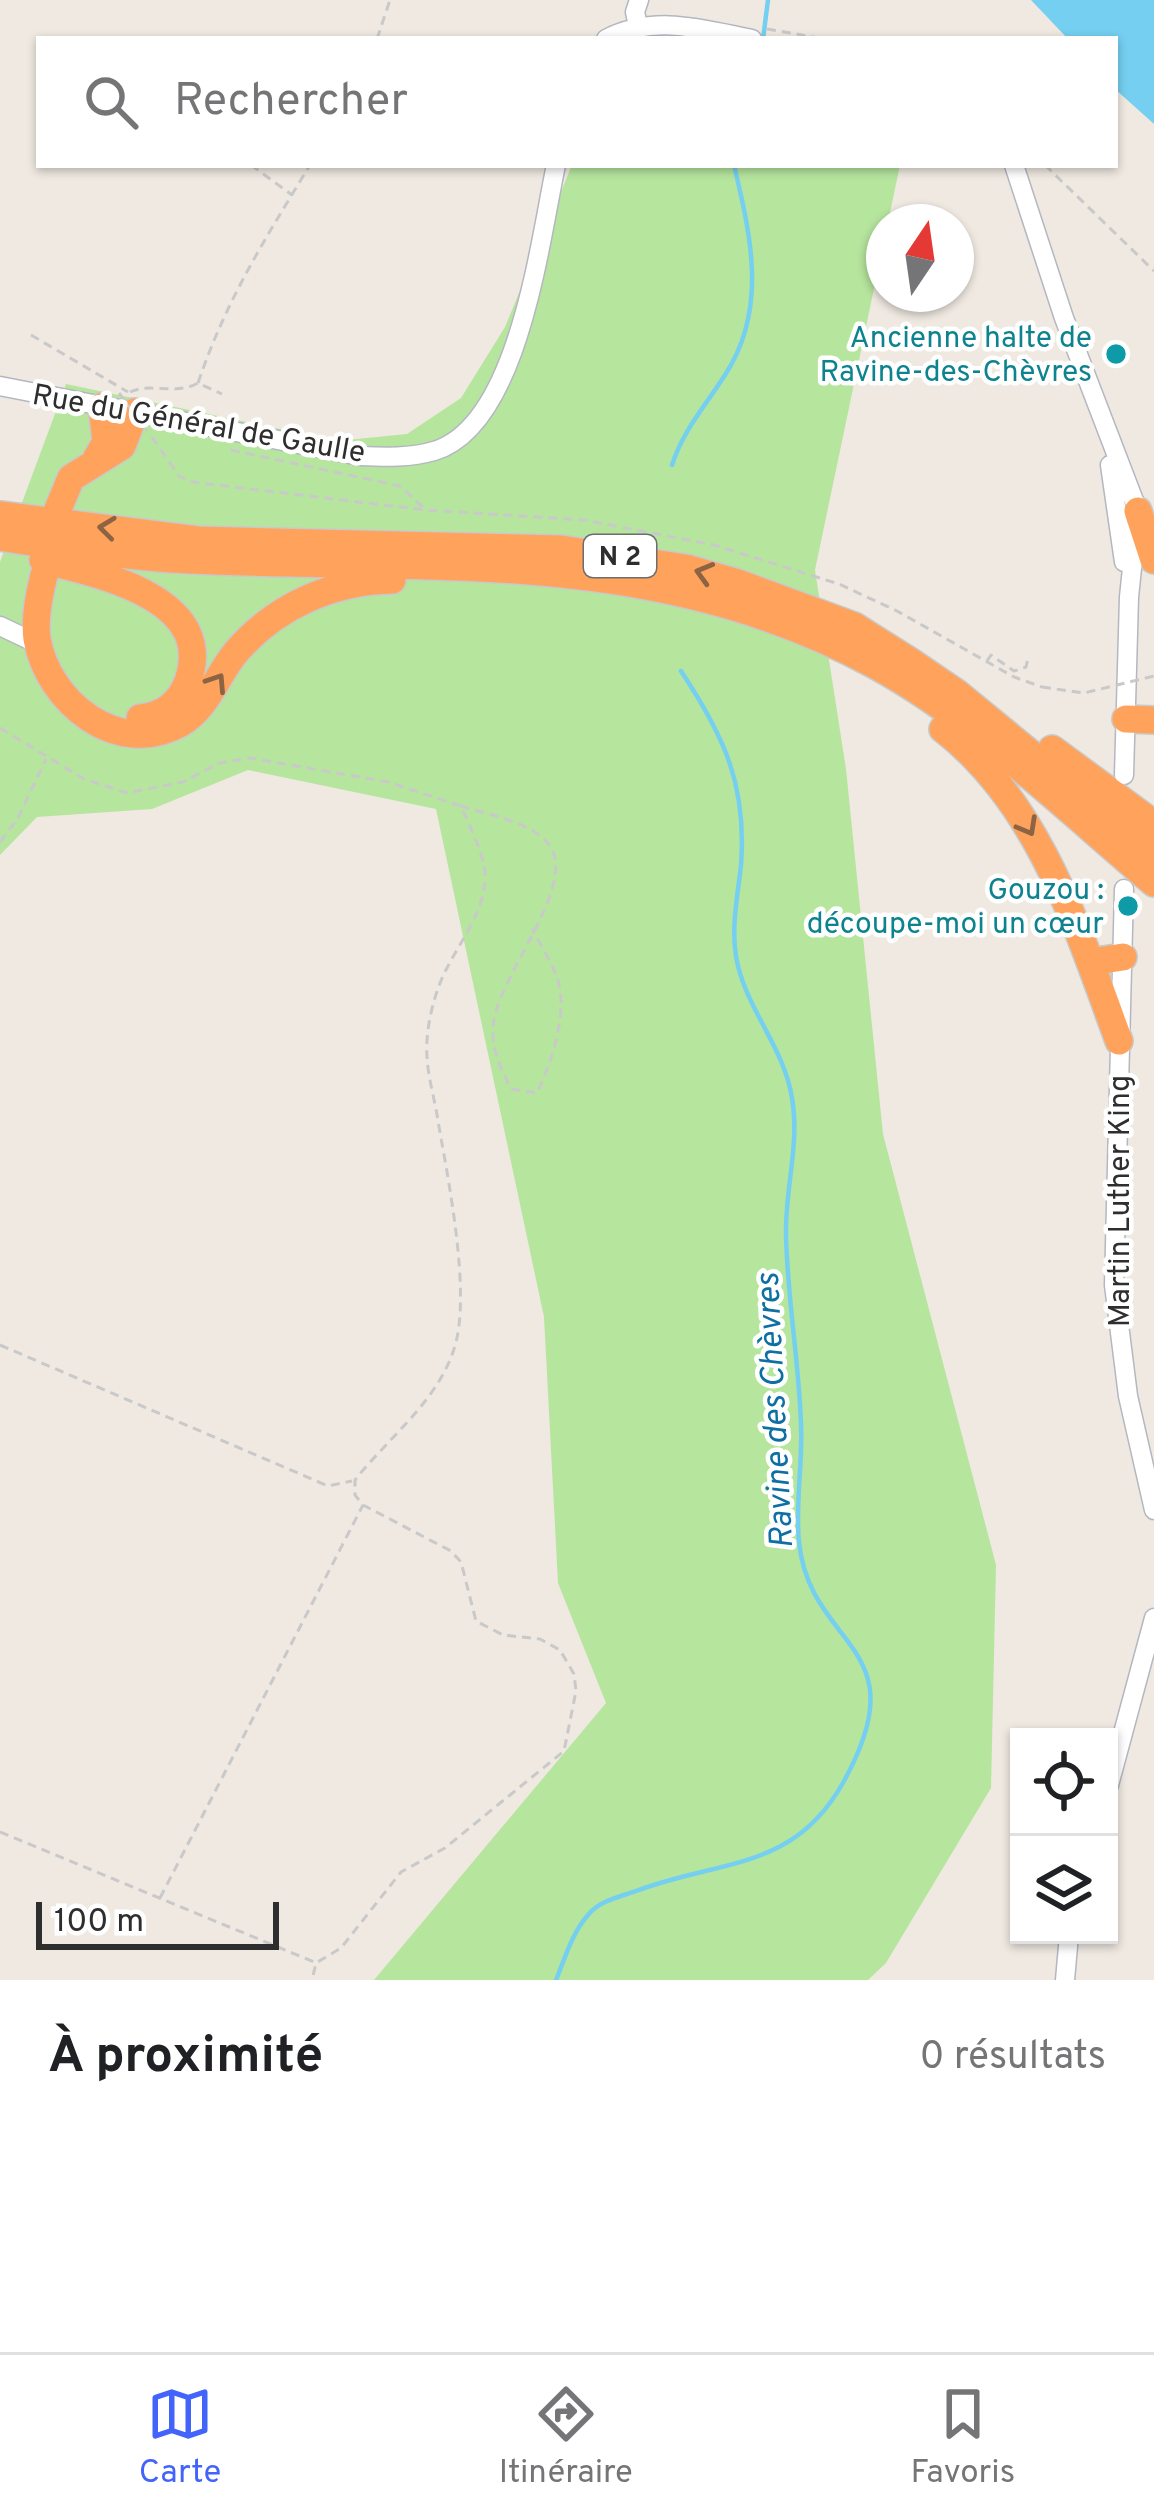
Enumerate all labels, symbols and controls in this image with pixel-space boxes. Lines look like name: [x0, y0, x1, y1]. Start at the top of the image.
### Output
search box: [36, 36, 1118, 168]
icon: search: [78, 69, 144, 135]
text: Rechercher: [174, 74, 408, 131]
north arrow: [866, 204, 974, 312]
place label: Ancienne halte de Ravine-des-Chèvres: [819, 321, 1092, 392]
marker: Ancienne halte de Ravine-des-Chèvres: [1103, 341, 1129, 367]
street label: Rue du Général de Gaulle: [29, 378, 368, 473]
one-way arrow: [97, 516, 117, 542]
road number: N 2: [584, 535, 656, 577]
one-way arrow: [694, 563, 714, 588]
one-way arrow: [203, 673, 225, 695]
one-way arrow: [1014, 814, 1037, 835]
place label: Gouzou : découpe-moi un cœur: [807, 873, 1104, 944]
marker: Gouzou : découpe-moi un cœur: [1115, 893, 1141, 919]
street label: Martin Luther King: [1103, 1075, 1140, 1327]
water label: Ravine des Chèvres: [749, 1271, 805, 1550]
map controls: [1010, 1728, 1118, 1944]
button: locate: [1010, 1728, 1118, 1836]
button: layers: [1010, 1836, 1118, 1944]
scale bar: [36, 1896, 279, 1949]
text: 100 m: [54, 1902, 144, 1944]
text: À proximité: [48, 2026, 323, 2091]
text: 0 résultats: [920, 2034, 1106, 2083]
tab: Carte: [139, 2381, 221, 2495]
tab: Itinéraire: [499, 2381, 633, 2495]
tab: Favoris: [910, 2381, 1015, 2495]

